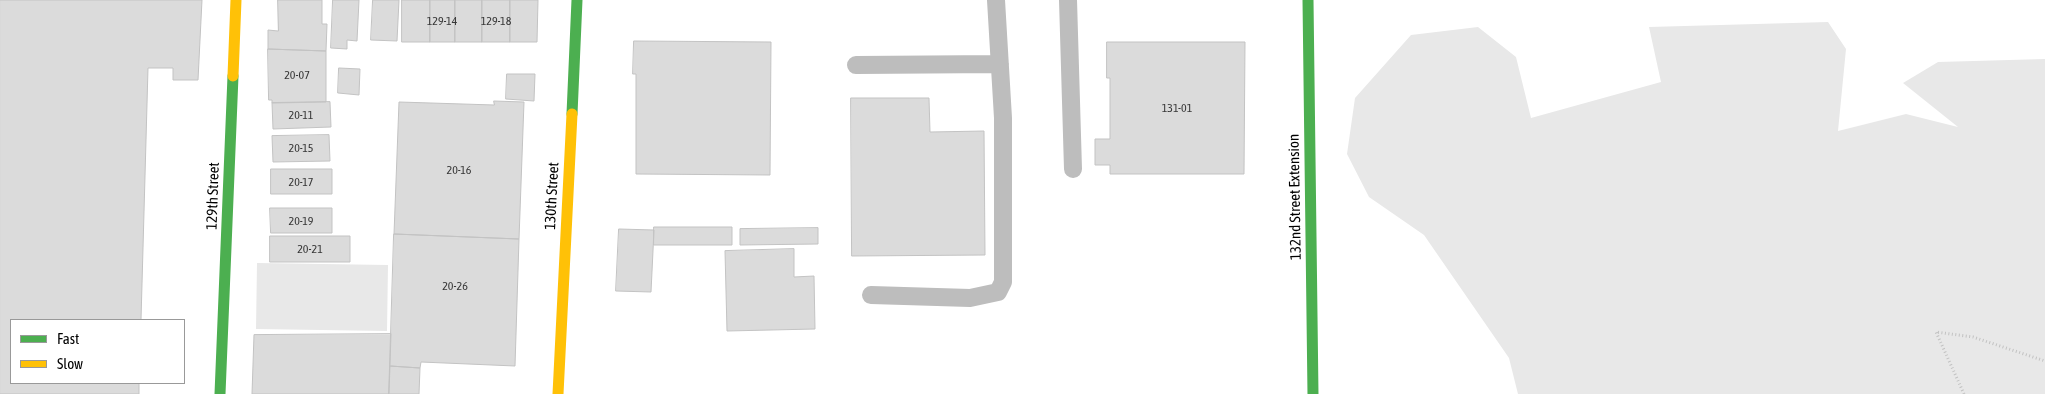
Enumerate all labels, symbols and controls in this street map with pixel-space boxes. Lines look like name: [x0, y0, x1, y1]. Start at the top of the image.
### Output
house number: 129-14: [427, 14, 457, 28]
house number: 129-18: [481, 14, 511, 28]
house number: 20-07: [284, 68, 310, 82]
house number: 131-01: [1162, 101, 1192, 115]
house number: 20-11: [289, 108, 313, 122]
street label: 132nd Street Extension: [1285, 134, 1305, 260]
house number: 20-15: [289, 141, 313, 155]
street label: 129th Street: [203, 162, 223, 230]
street label: 130th Street: [541, 162, 563, 230]
house number: 20-16: [447, 163, 471, 177]
house number: 20-17: [289, 175, 313, 189]
house number: 20-19: [289, 214, 313, 228]
house number: 20-21: [297, 242, 323, 256]
house number: 20-26: [442, 279, 468, 293]
legend: [10, 319, 185, 384]
text: Fast: [57, 330, 79, 347]
text: Slow: [57, 355, 83, 372]

